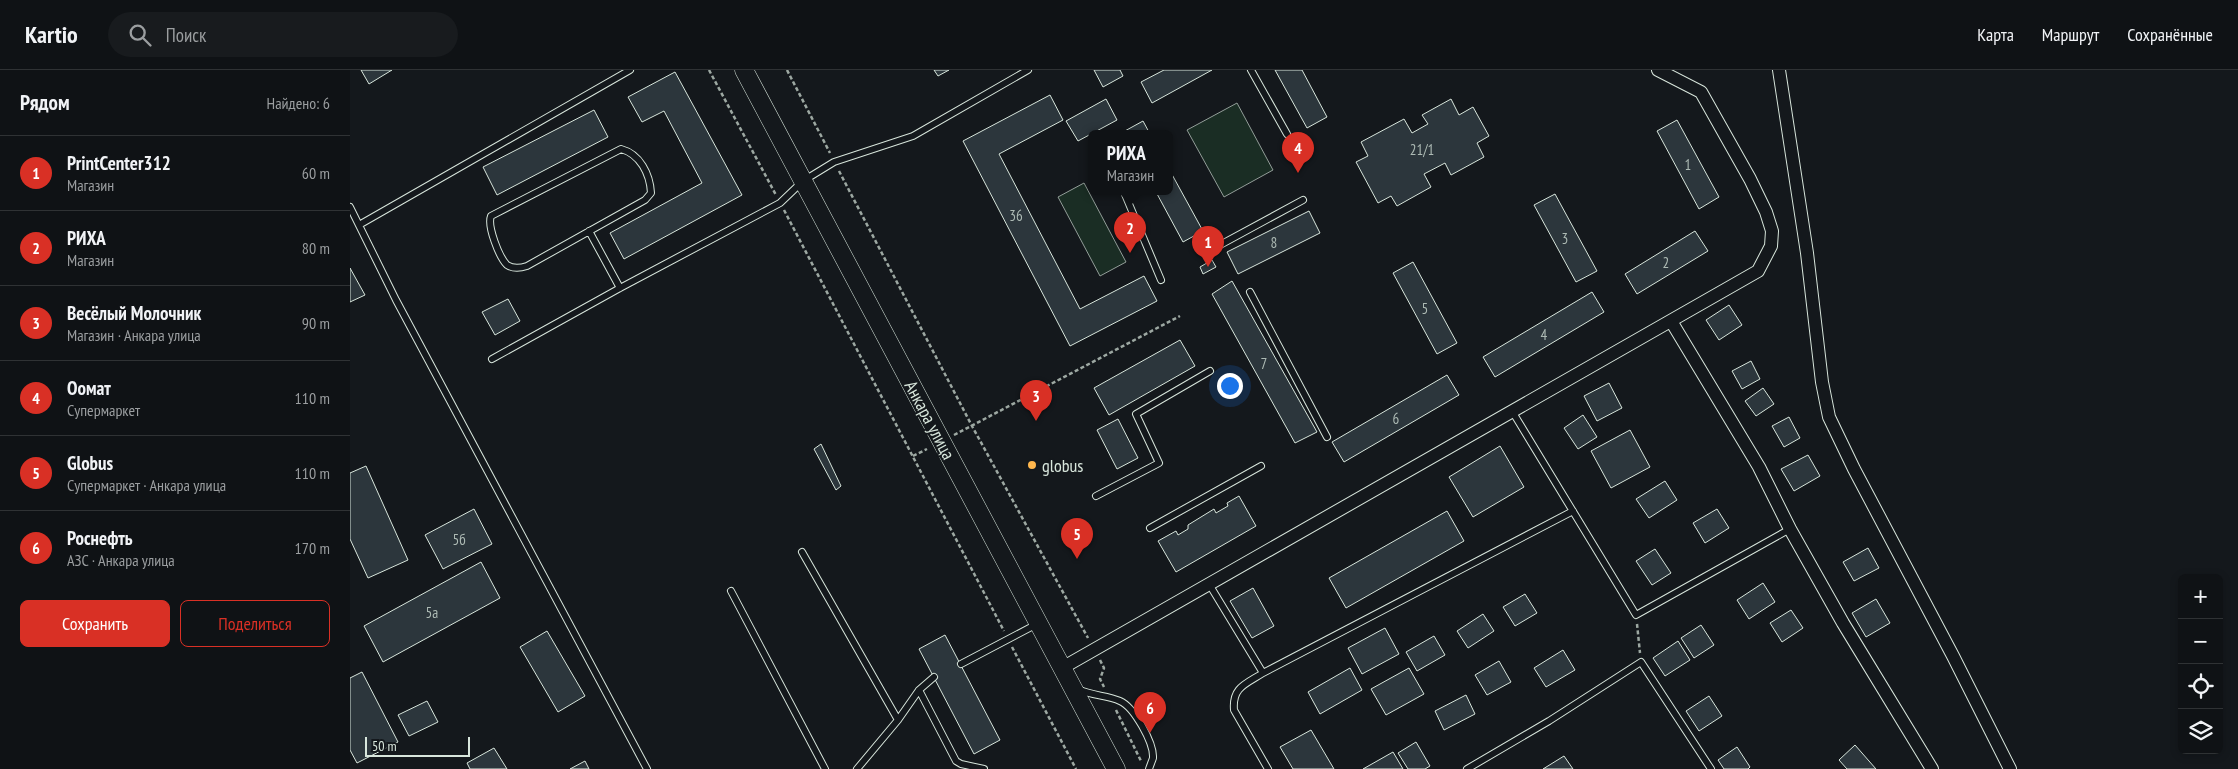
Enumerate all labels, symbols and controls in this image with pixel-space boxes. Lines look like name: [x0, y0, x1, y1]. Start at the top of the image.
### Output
search box: [108, 12, 458, 57]
text: Kartio: [25, 19, 78, 50]
icon: search: [126, 21, 154, 49]
text: Поиск: [166, 23, 206, 47]
text: Карта: [1977, 23, 2014, 46]
text: Маршрут: [2042, 23, 2099, 46]
text: Сохранённые: [2127, 23, 2213, 46]
text: Рядом: [20, 89, 70, 116]
text: Найдено: 6: [267, 93, 330, 113]
popup: [1088, 130, 1173, 195]
pin: 4: [1282, 132, 1314, 173]
house number: 21/1: [1410, 140, 1434, 159]
text: РИХА: [1107, 141, 1146, 165]
text: PrintCenter312: [67, 151, 171, 175]
house number: 1: [1685, 155, 1691, 174]
text: 1: [32, 163, 40, 183]
text: 60 m: [302, 163, 330, 183]
text: Магазин: [1107, 165, 1154, 185]
text: Магазин: [67, 175, 114, 195]
house number: 36: [1009, 206, 1023, 225]
pin: 2: [1114, 212, 1146, 253]
text: РИХА: [67, 226, 106, 250]
pin: 1: [1192, 226, 1224, 267]
house number: 3: [1562, 229, 1568, 248]
house number: 8: [1271, 233, 1277, 252]
text: 2: [32, 238, 40, 258]
text: 80 m: [302, 238, 330, 258]
text: Магазин: [67, 250, 114, 270]
house number: 2: [1663, 253, 1669, 272]
house number: 5: [1422, 299, 1428, 318]
text: Весёлый Молочник: [67, 301, 201, 325]
text: 3: [32, 313, 40, 333]
text: 90 m: [302, 313, 330, 333]
text: Магазин · Анкара улица: [67, 325, 201, 345]
house number: 4: [1541, 325, 1548, 344]
house number: 7: [1261, 354, 1267, 373]
your location: [1217, 373, 1243, 399]
text: Оомат: [67, 376, 111, 400]
street label: Анкара улица: [900, 377, 960, 463]
pin: 3: [1020, 380, 1052, 421]
text: 4: [32, 388, 40, 408]
text: 110 m: [295, 388, 330, 408]
text: Супермаркет: [67, 400, 140, 420]
house number: 6: [1393, 409, 1400, 428]
text: Globus: [67, 451, 113, 475]
place label: globus: [1042, 454, 1083, 477]
marker: globus: [1026, 459, 1038, 471]
text: 5: [32, 463, 40, 483]
text: 110 m: [295, 463, 330, 483]
text: Супермаркет · Анкара улица: [67, 475, 226, 495]
pin: 5: [1061, 518, 1093, 559]
text: Роснефть: [67, 526, 133, 550]
house number: 5б: [452, 530, 466, 549]
text: 6: [32, 538, 40, 558]
text: 170 m: [295, 538, 330, 558]
text: АЗС · Анкара улица: [67, 550, 175, 570]
map controls: [2178, 574, 2223, 754]
button: +: [2178, 574, 2223, 619]
button: Сохранить: [20, 600, 170, 647]
button: Поделиться: [180, 600, 330, 647]
house number: 5а: [426, 603, 438, 622]
button: −: [2178, 619, 2223, 664]
button: locate: [2178, 664, 2223, 709]
pin: 6: [1134, 692, 1166, 733]
button: layers: [2178, 709, 2223, 754]
scale bar: [365, 734, 470, 757]
text: 50 m: [372, 737, 397, 755]

